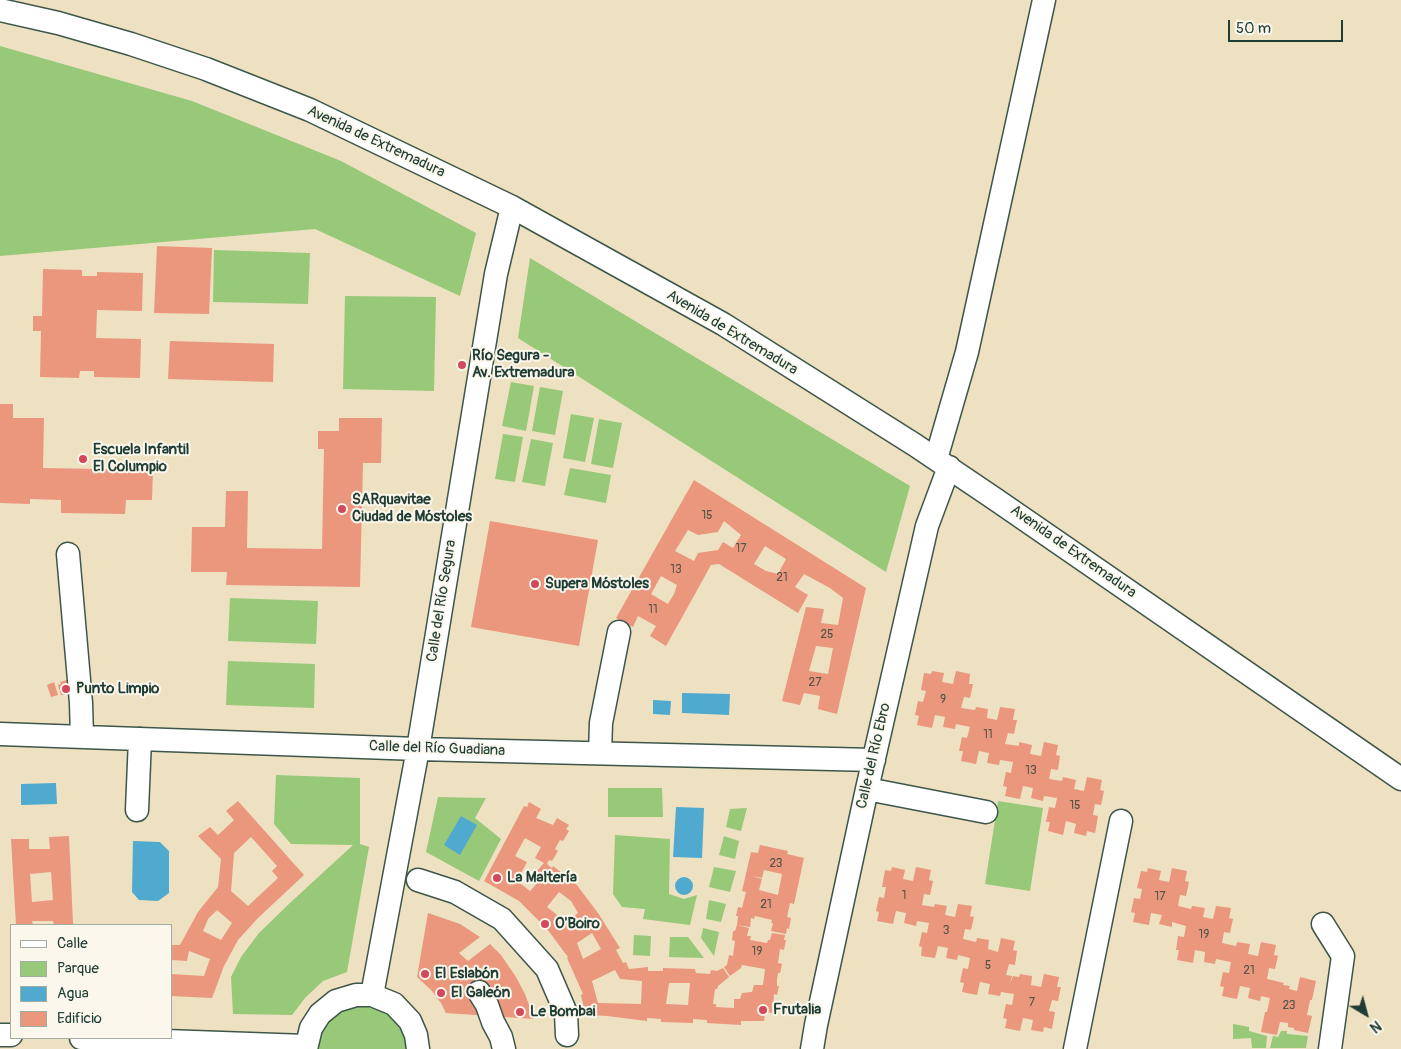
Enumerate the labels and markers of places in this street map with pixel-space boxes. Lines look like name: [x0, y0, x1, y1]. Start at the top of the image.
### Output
place label: Río Segura - Av. Extremadura: [472, 347, 575, 382]
marker: Río Segura - Av. Extremadura: [456, 359, 468, 371]
place label: Escuela Infantil El Columpio: [93, 441, 189, 476]
marker: Escuela Infantil El Columpio: [77, 453, 89, 465]
place label: SARquavitae Ciudad de Móstoles: [352, 491, 472, 526]
marker: SARquavitae Ciudad de Móstoles: [336, 503, 348, 515]
place label: Supera Móstoles: [545, 575, 649, 593]
marker: Supera Móstoles: [529, 578, 541, 590]
place label: Punto Limpio: [76, 680, 159, 698]
marker: Punto Limpio: [60, 683, 72, 695]
place label: La Maltería: [507, 869, 577, 887]
marker: La Maltería: [491, 872, 503, 884]
place label: O'Boiro: [555, 915, 600, 933]
marker: O'Boiro: [539, 918, 551, 930]
place label: El Eslabón: [435, 965, 499, 983]
marker: El Eslabón: [419, 968, 431, 980]
place label: El Galeón: [451, 984, 510, 1002]
marker: El Galeón: [435, 987, 447, 999]
place label: Frutalia: [773, 1001, 821, 1019]
place label: Le Bombai: [530, 1003, 596, 1021]
marker: Frutalia: [757, 1004, 769, 1016]
marker: Le Bombai: [514, 1006, 526, 1018]

